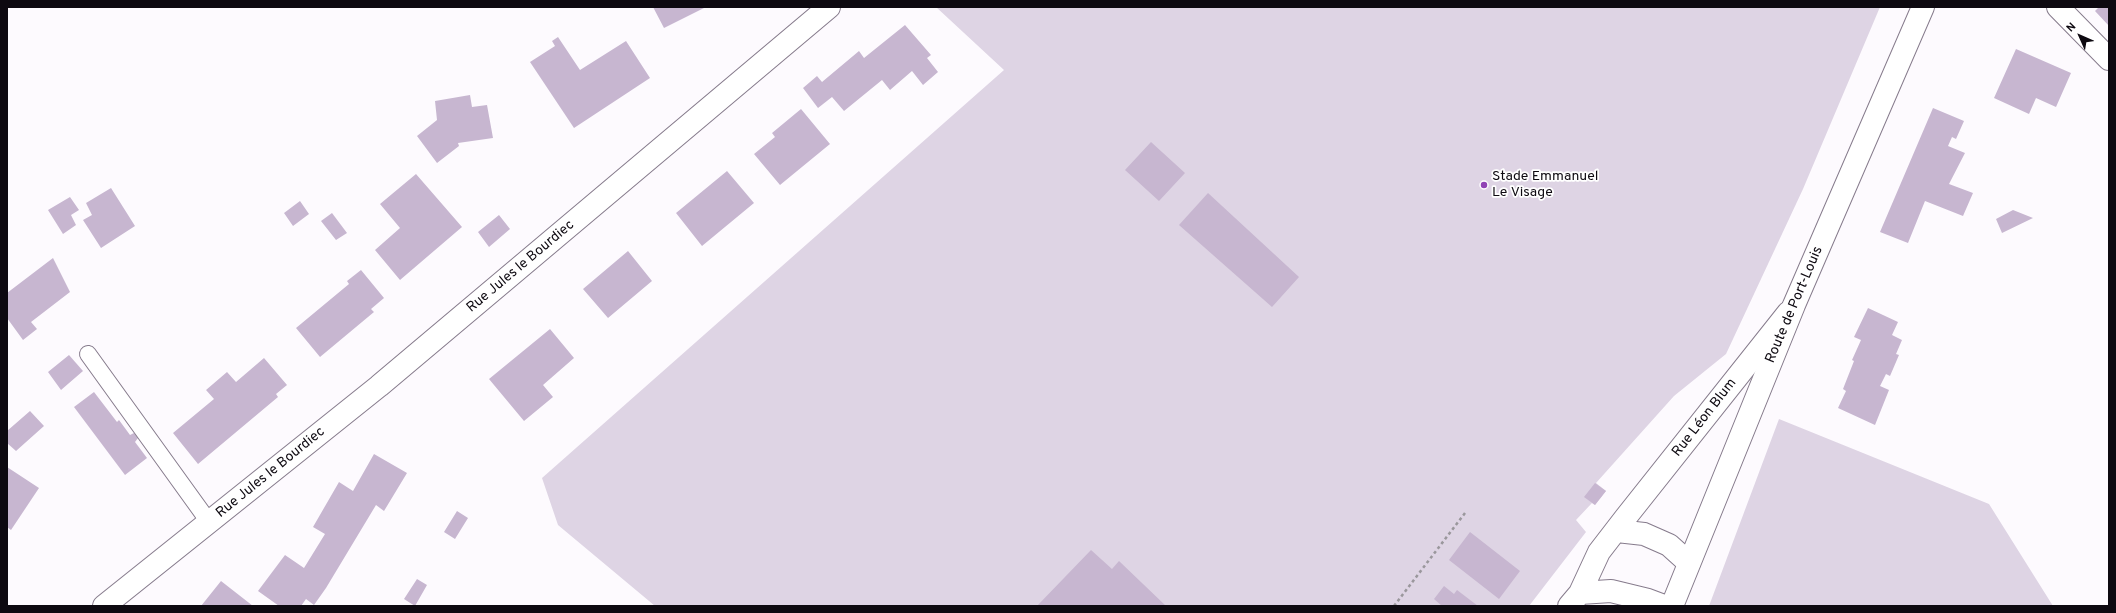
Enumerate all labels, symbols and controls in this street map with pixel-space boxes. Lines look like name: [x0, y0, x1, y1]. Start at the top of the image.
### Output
north arrow: [2060, 16, 2100, 56]
text: N: [2064, 20, 2079, 35]
place label: Stade Emmanuel Le Visage: [1492, 169, 1598, 202]
marker: Stade Emmanuel Le Visage: [1479, 180, 1489, 190]
street label: Rue Jules le Bourdiec: [464, 217, 578, 317]
street label: Route de Port-Louis: [1763, 244, 1827, 366]
street label: Rue Léon Blum: [1669, 376, 1741, 460]
street label: Rue Jules le Bourdiec: [213, 424, 329, 522]

